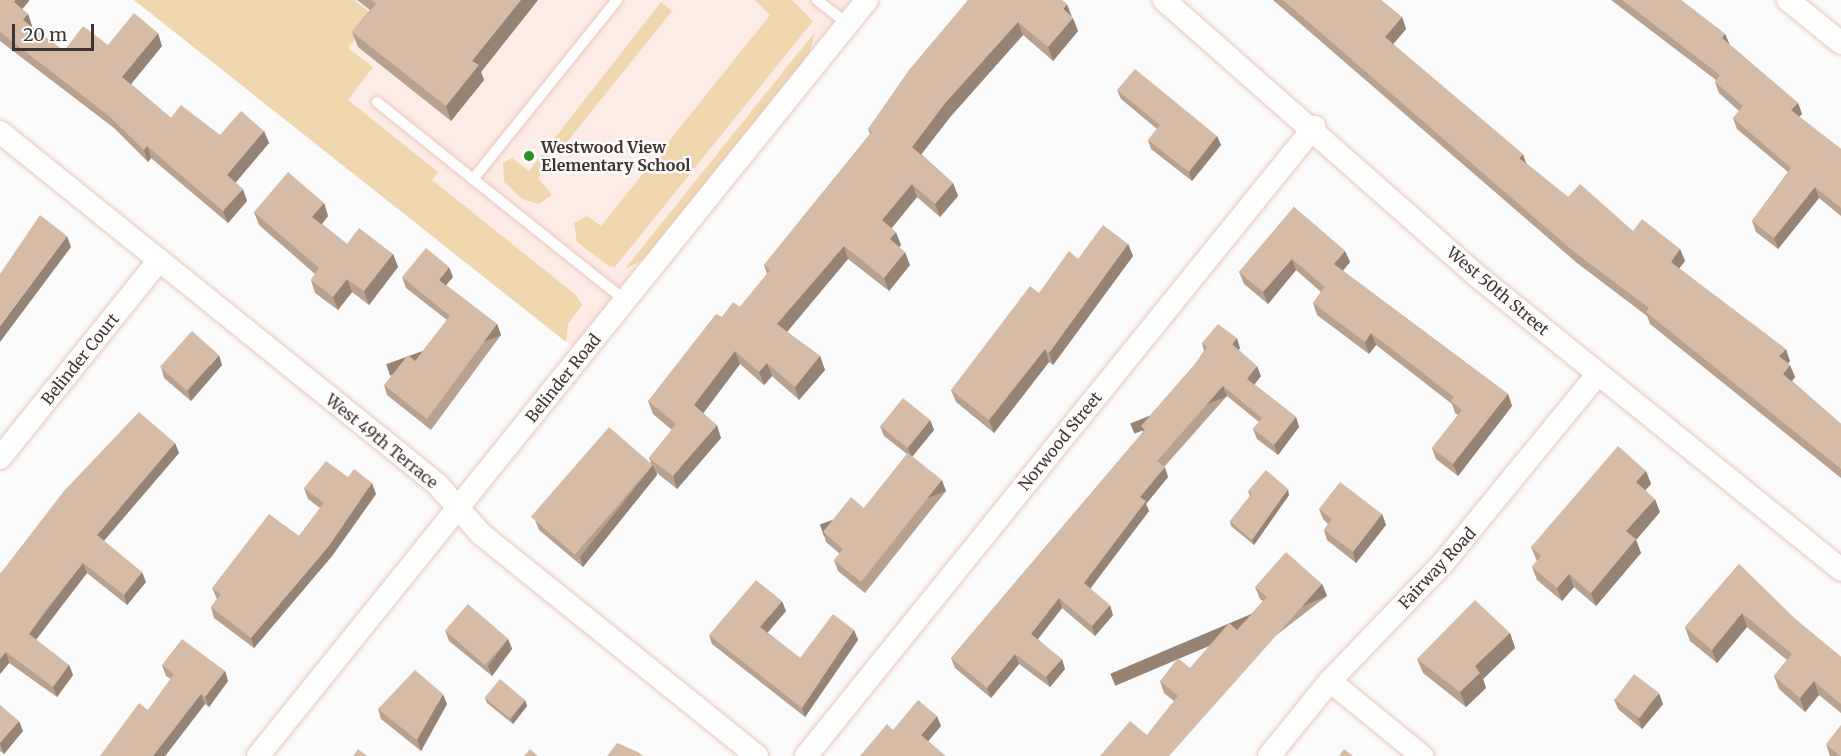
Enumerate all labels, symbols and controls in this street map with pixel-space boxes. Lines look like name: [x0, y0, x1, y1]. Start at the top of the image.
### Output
scale bar: [15, 12, 98, 50]
text: 20 m: [23, 23, 67, 46]
place label: Westwood View Elementary School: [541, 137, 690, 175]
marker: Westwood View Elementary School: [522, 149, 536, 163]
street label: West 50th Street: [1443, 243, 1553, 339]
street label: Belinder Court: [37, 309, 123, 409]
street label: Belinder Road: [522, 330, 604, 426]
street label: Norwood Street: [1014, 388, 1106, 494]
street label: West 49th Terrace: [322, 390, 442, 492]
street label: Fairway Road: [1394, 523, 1480, 613]

